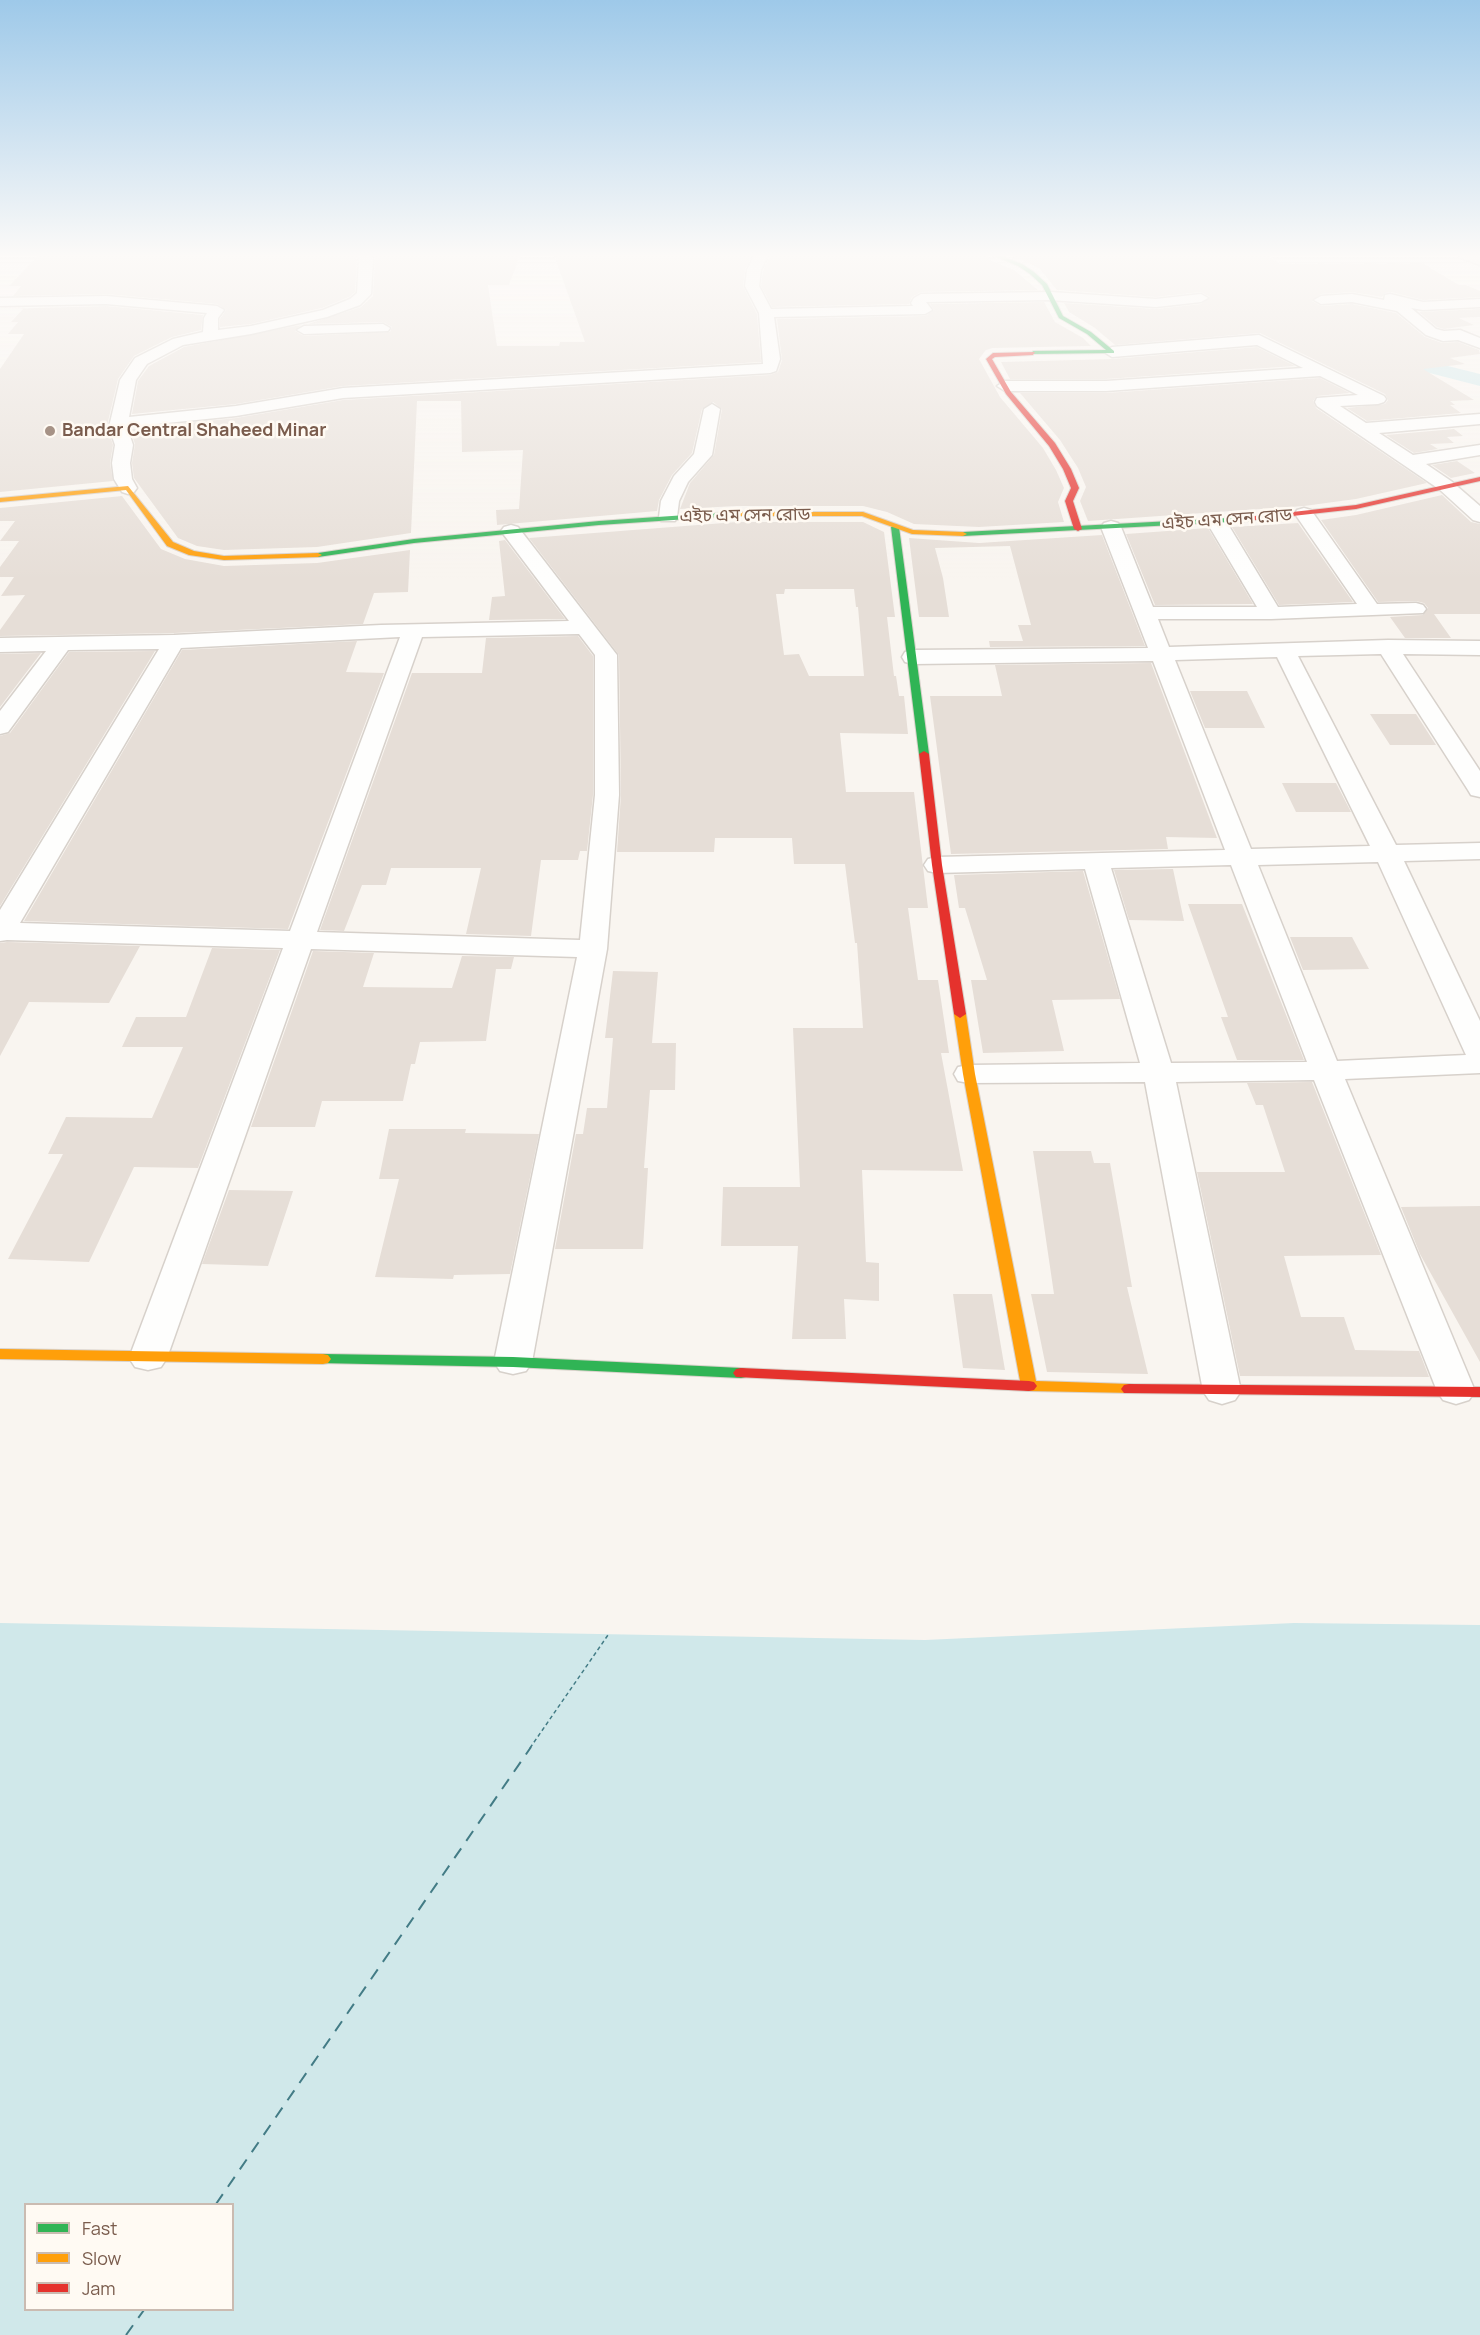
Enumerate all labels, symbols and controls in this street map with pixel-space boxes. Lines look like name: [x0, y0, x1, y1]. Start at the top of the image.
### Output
place label: Bandar Central Shaheed Minar: [62, 420, 326, 442]
marker: Bandar Central Shaheed Minar: [43, 424, 57, 438]
street label: এইচ এম সেন রোড: [679, 504, 811, 528]
street label: এইচ এম সেন রোড: [1161, 505, 1293, 535]
legend: [24, 2203, 234, 2311]
text: Fast: [82, 2216, 117, 2240]
text: Slow: [82, 2246, 121, 2270]
text: Jam: [82, 2276, 116, 2300]

